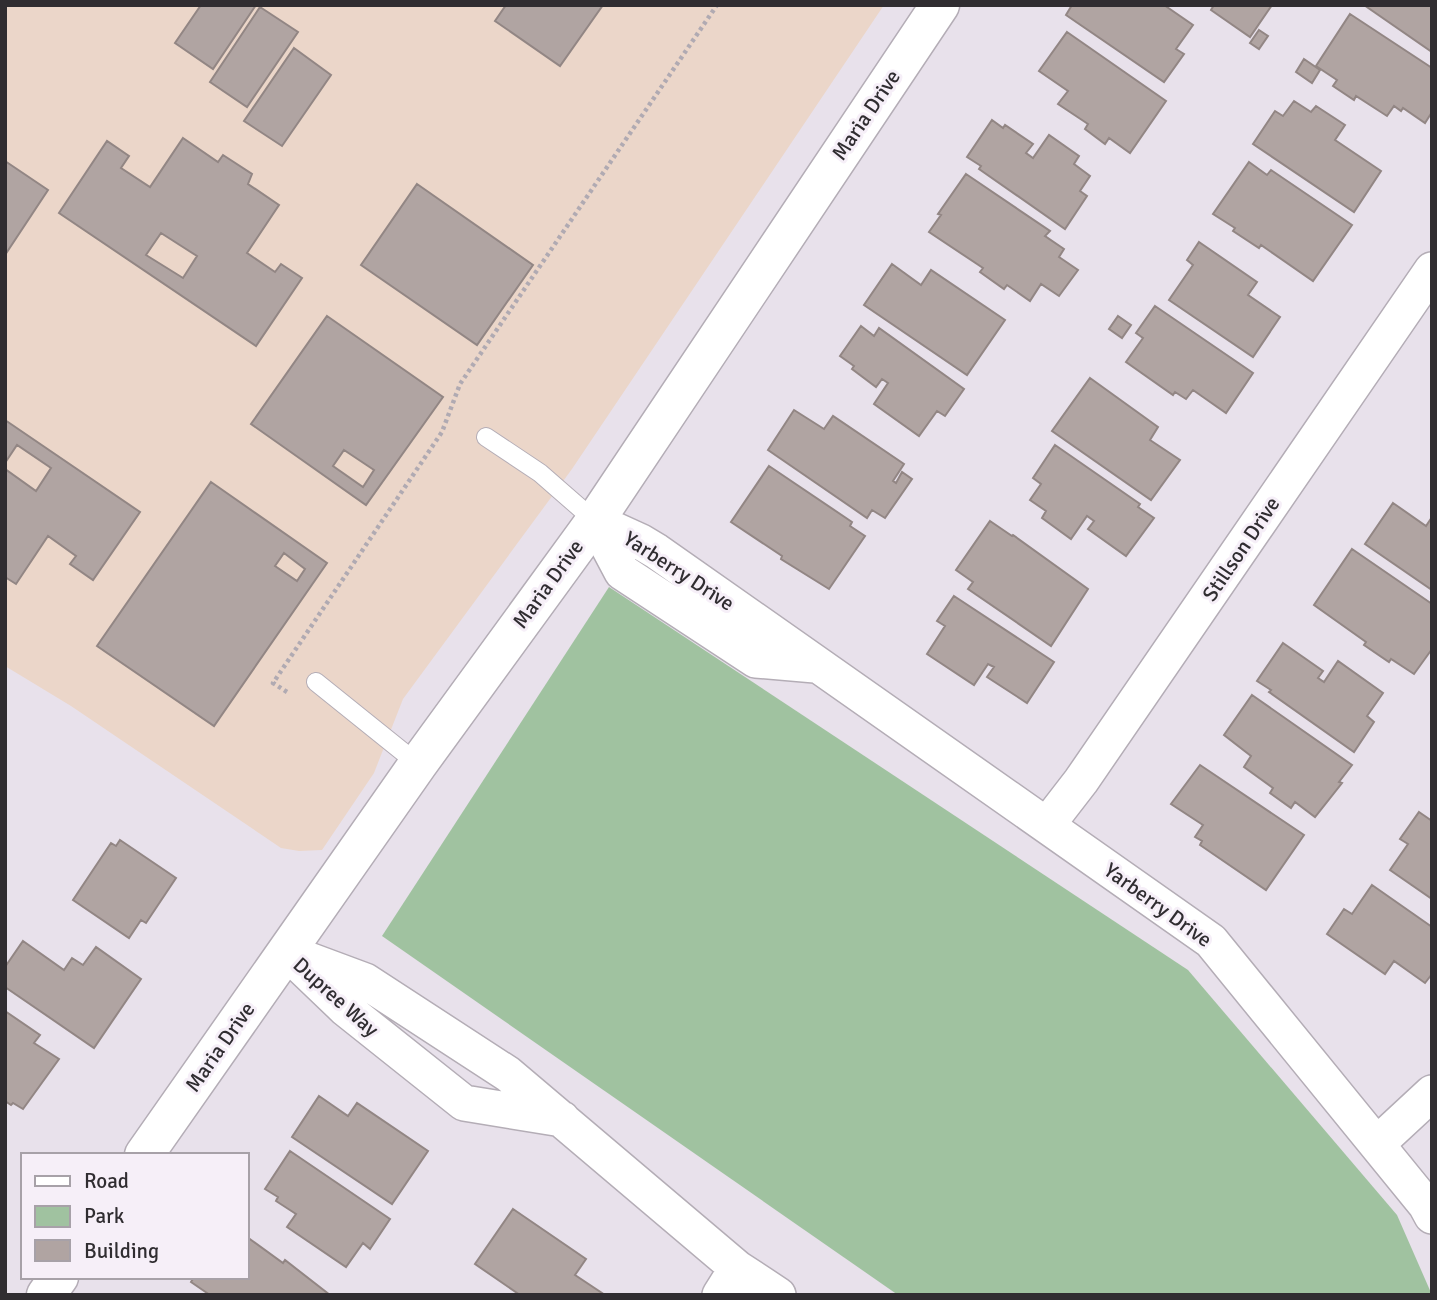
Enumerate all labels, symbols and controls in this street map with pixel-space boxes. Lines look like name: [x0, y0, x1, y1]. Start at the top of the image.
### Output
street label: Maria Drive: [826, 65, 906, 165]
street label: Stillson Drive: [1197, 492, 1285, 606]
street label: Yarberry Drive: [619, 526, 739, 616]
street label: Maria Drive: [507, 534, 589, 634]
street label: Yarberry Drive: [1099, 857, 1217, 953]
street label: Dupree Way: [288, 952, 384, 1042]
street label: Maria Drive: [180, 997, 260, 1097]
legend: [21, 1153, 248, 1279]
text: Road: [84, 1168, 129, 1194]
text: Park: [84, 1203, 125, 1229]
text: Building: [84, 1238, 159, 1264]

